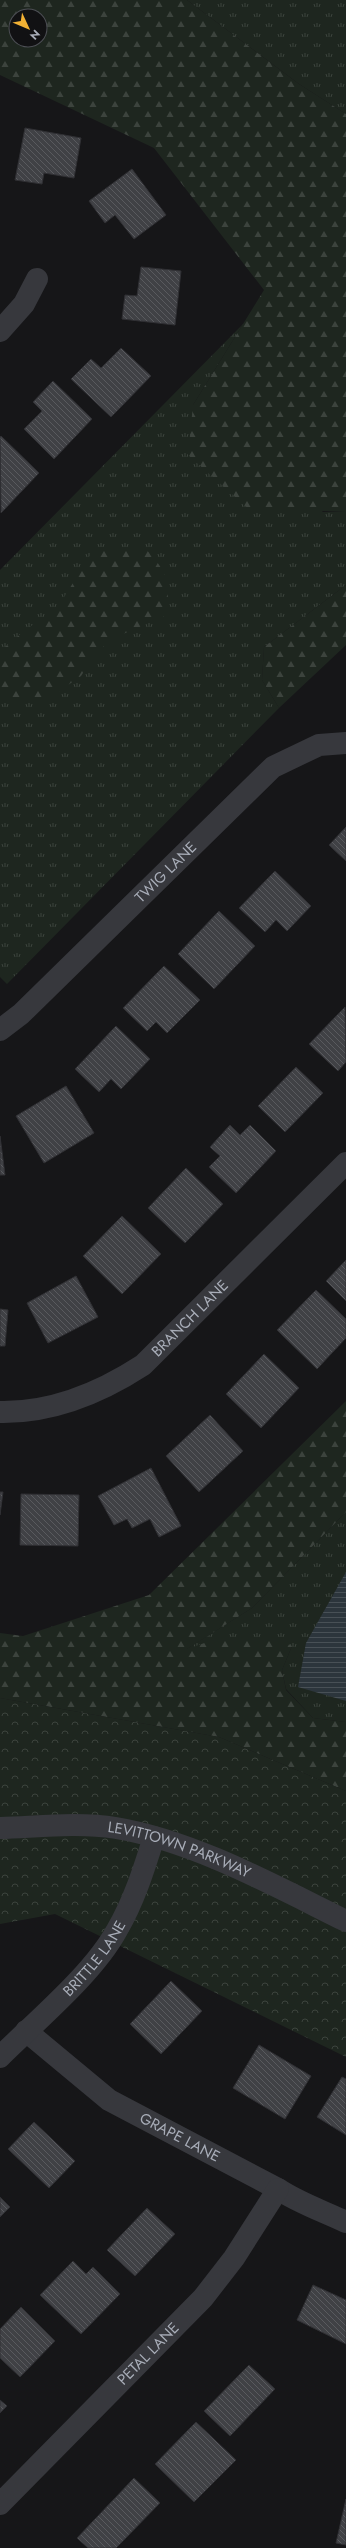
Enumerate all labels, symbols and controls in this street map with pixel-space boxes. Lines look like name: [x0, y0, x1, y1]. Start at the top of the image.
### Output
north arrow: [8, 8, 48, 48]
text: N: [26, 26, 44, 44]
street label: TWIG LANE: [130, 837, 202, 908]
street label: BRANCH LANE: [146, 1275, 233, 1362]
street label: LEVITTOWN PARKWAY: [107, 1816, 255, 1884]
street label: BRITTLE LANE: [58, 1916, 131, 2001]
street label: GRAPE LANE: [136, 2107, 224, 2168]
street label: PETAL LANE: [112, 2317, 184, 2390]

